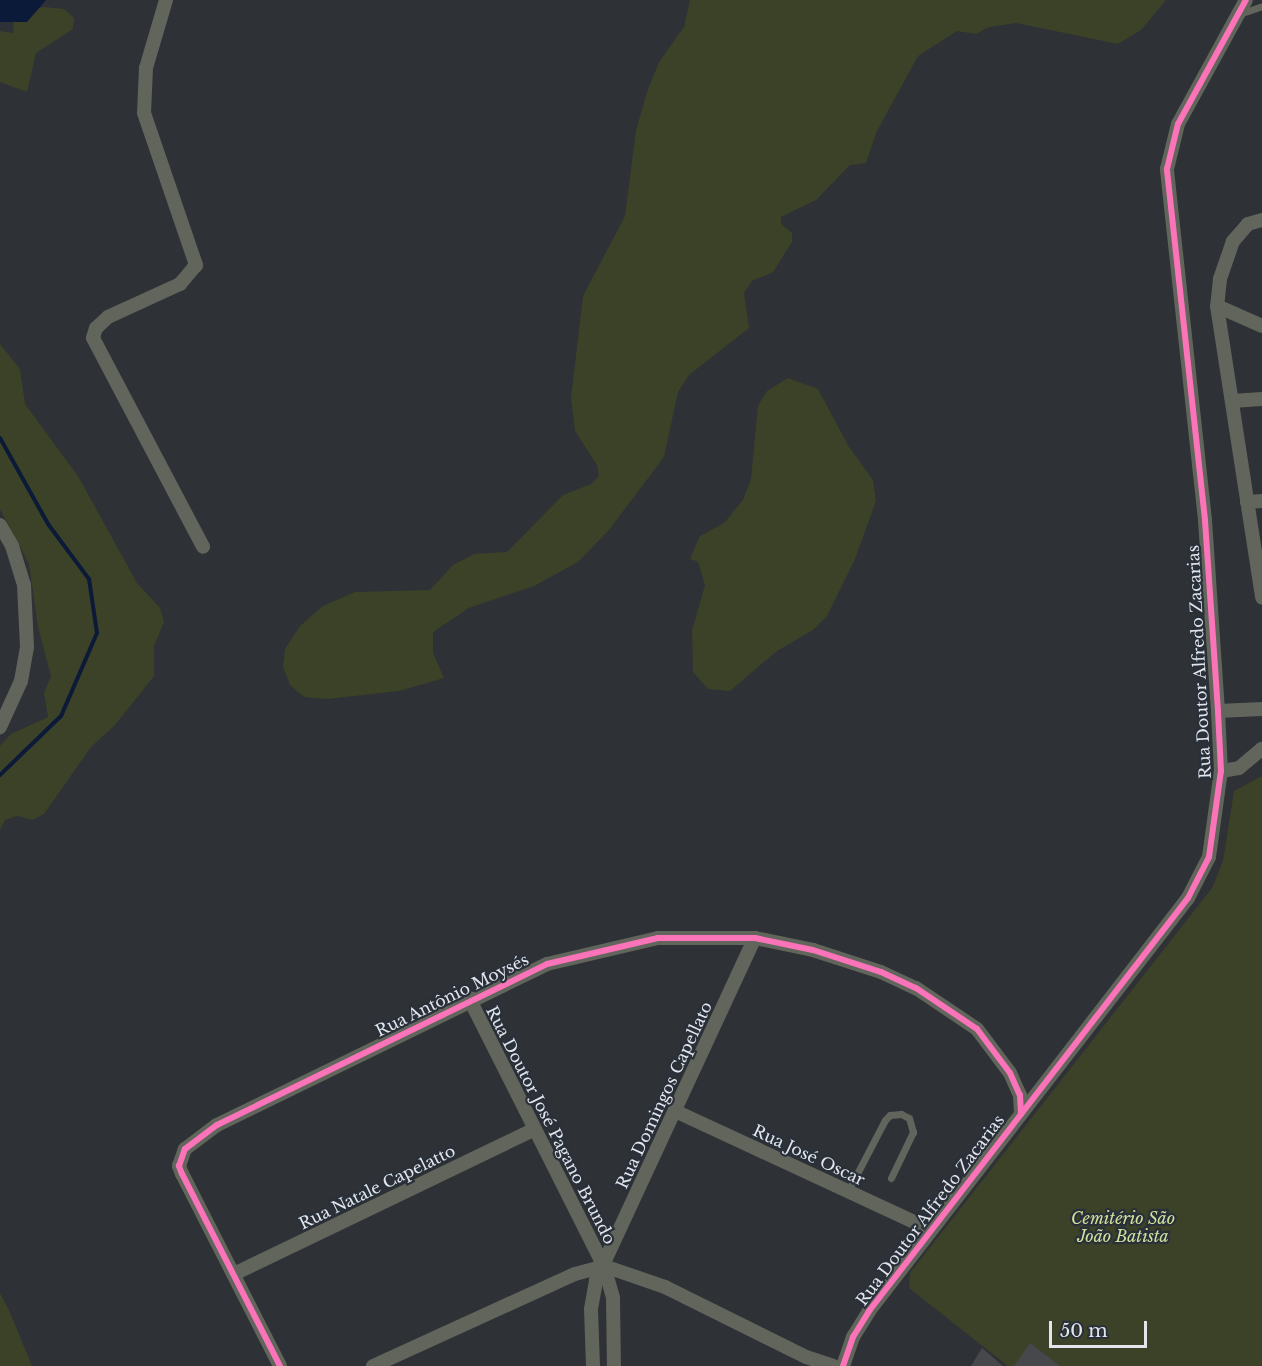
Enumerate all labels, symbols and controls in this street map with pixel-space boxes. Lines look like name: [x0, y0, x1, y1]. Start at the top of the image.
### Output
street label: Rua Doutor Alfredo Zacarias: [1183, 544, 1215, 780]
street label: Rua Antônio Moysés: [372, 949, 532, 1041]
street label: Rua Domingos Capellato: [612, 998, 716, 1192]
street label: Rua Doutor José Pagano Brundo: [482, 1002, 620, 1248]
street label: Rua Doutor Alfredo Zacarias: [852, 1110, 1008, 1310]
street label: Rua José Oscar: [750, 1121, 868, 1189]
street label: Rua Natale Capelatto: [296, 1141, 458, 1233]
park label: Cemitério São João Batista: [1071, 1208, 1175, 1246]
scale bar: [1052, 1309, 1150, 1347]
text: 50 m: [1060, 1320, 1108, 1342]

